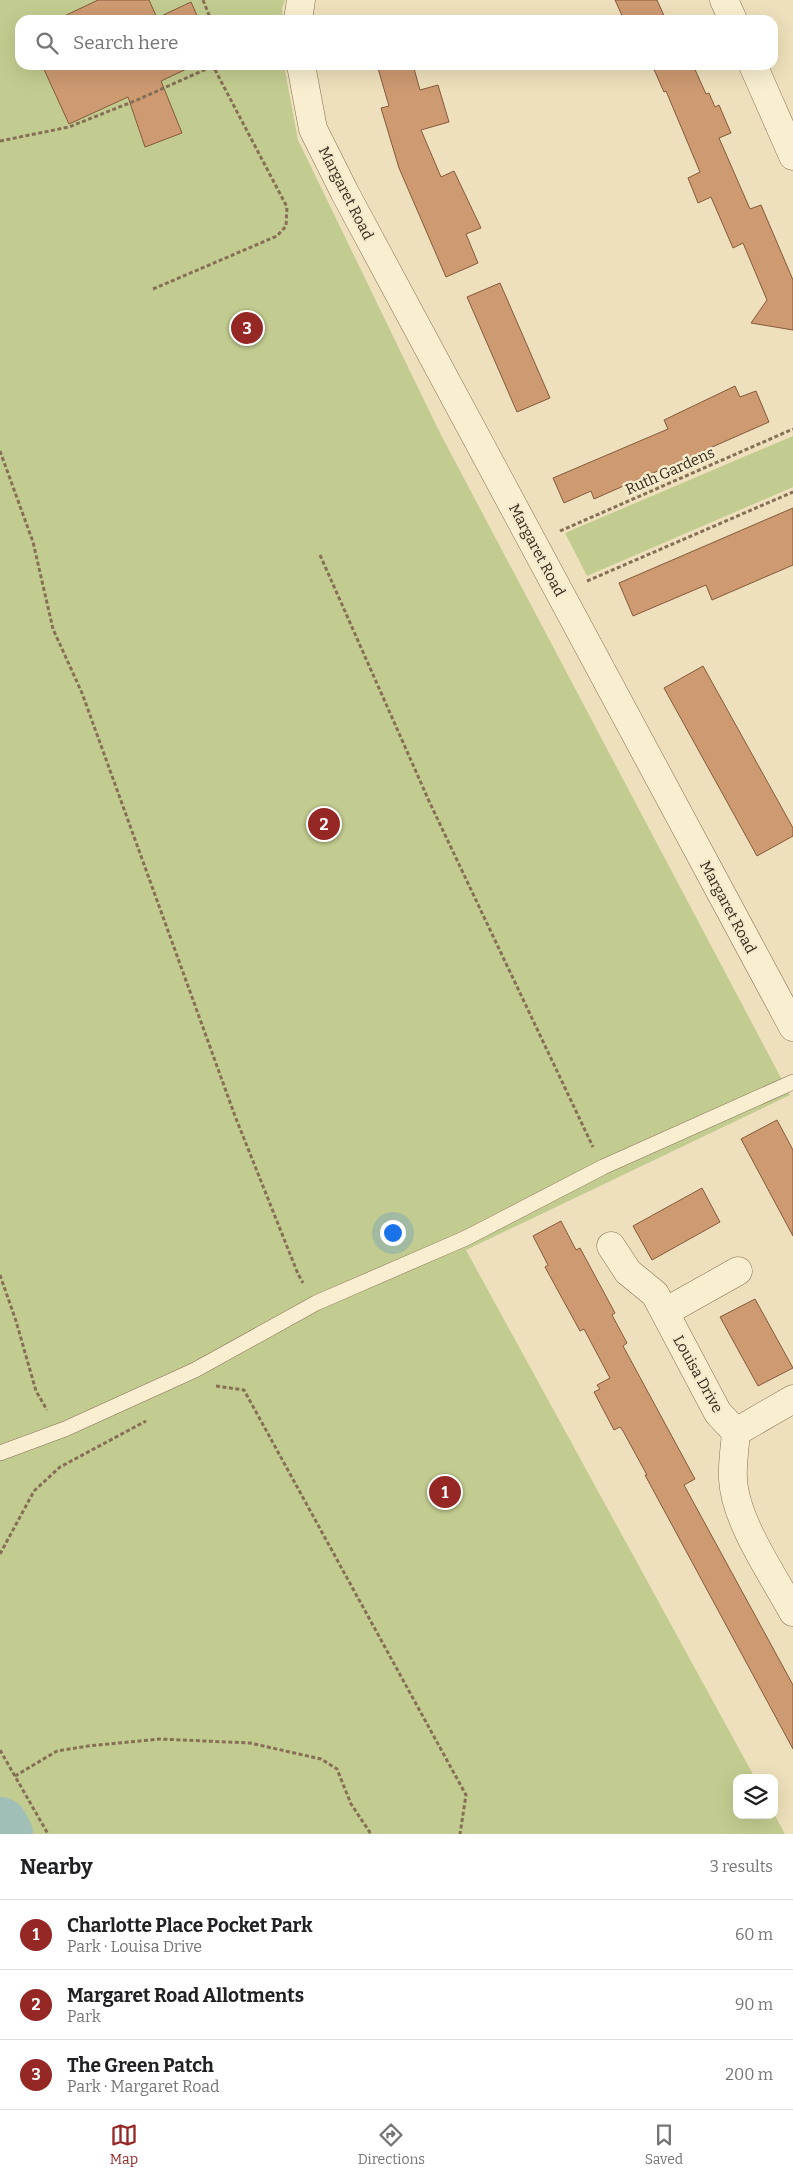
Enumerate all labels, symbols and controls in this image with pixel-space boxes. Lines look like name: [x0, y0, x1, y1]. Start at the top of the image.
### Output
search box: [15, 15, 778, 70]
icon: search: [33, 29, 61, 57]
text: Search here: [73, 31, 178, 54]
street label: Margaret Road: [315, 143, 377, 243]
pin: 3: [231, 309, 263, 347]
street label: Ruth Gardens: [623, 443, 717, 499]
street label: Margaret Road: [505, 501, 569, 599]
pin: 2: [308, 805, 340, 843]
street label: Margaret Road: [696, 858, 760, 956]
your location: [380, 1220, 406, 1246]
street label: Louisa Drive: [669, 1332, 727, 1416]
pin: 1: [429, 1473, 461, 1511]
map controls: [733, 1774, 778, 1819]
button: layers: [733, 1774, 778, 1819]
text: Nearby: [20, 1854, 93, 1880]
text: 3 results: [710, 1857, 773, 1876]
text: Charlotte Place Pocket Park: [67, 1914, 312, 1937]
text: 1: [33, 1925, 39, 1944]
text: 60 m: [735, 1925, 773, 1944]
text: Park · Louisa Drive: [67, 1937, 202, 1956]
text: Margaret Road Allotments: [67, 1984, 304, 2007]
text: 2: [31, 1995, 41, 2014]
text: 90 m: [735, 1995, 773, 2014]
text: Park: [67, 2007, 101, 2026]
text: The Green Patch: [67, 2054, 214, 2077]
text: 3: [31, 2065, 41, 2084]
text: 200 m: [725, 2065, 773, 2084]
text: Park · Margaret Road: [67, 2077, 220, 2096]
tab: Map: [110, 2121, 138, 2168]
tab: Directions: [358, 2121, 425, 2168]
tab: Saved: [645, 2121, 683, 2168]

